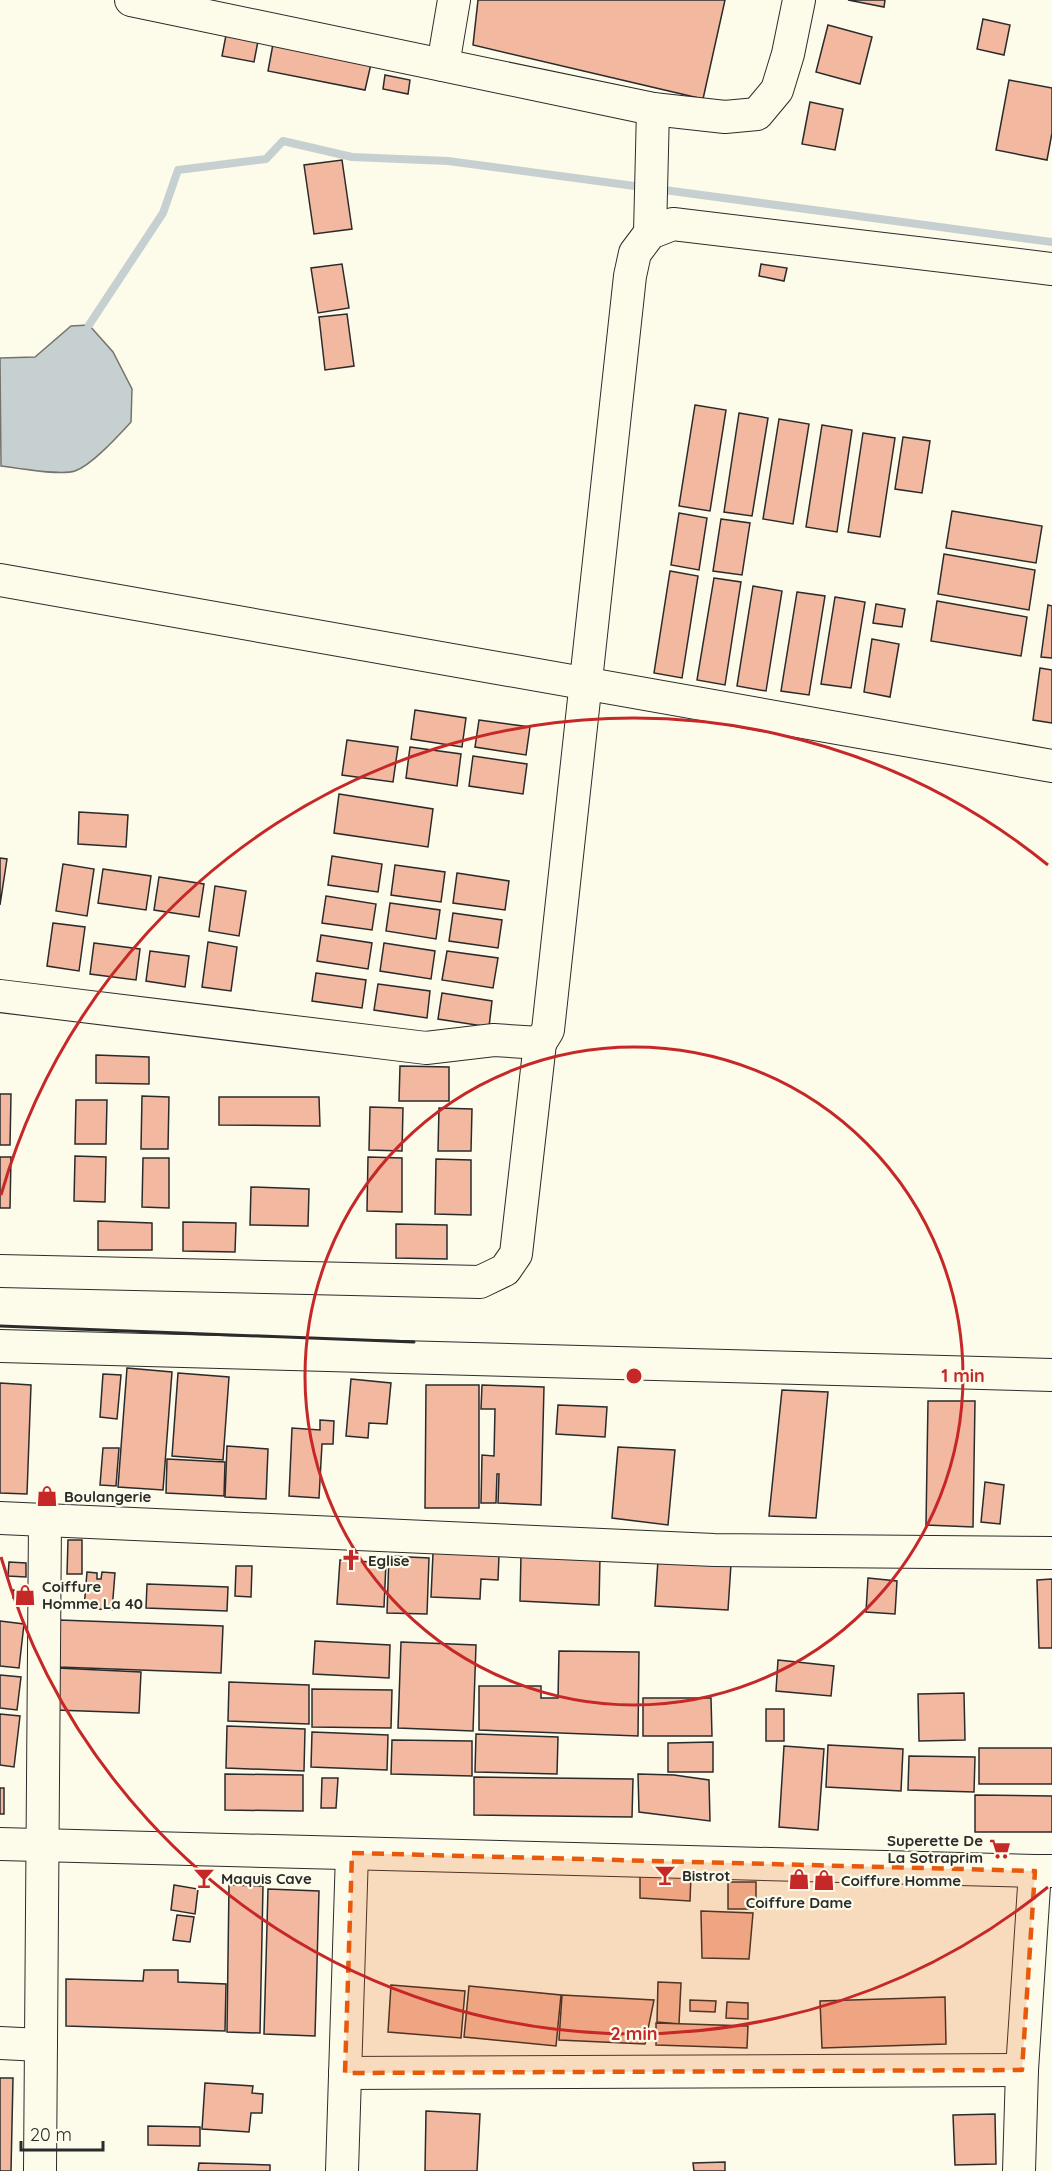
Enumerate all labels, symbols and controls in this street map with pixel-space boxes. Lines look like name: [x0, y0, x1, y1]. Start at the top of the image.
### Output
text: 1 min: [941, 1364, 985, 1387]
centre of rings: [624, 1366, 644, 1386]
shop icon: Boulangerie: [35, 1484, 59, 1508]
place label: Boulangerie: [64, 1487, 152, 1506]
church icon: Eglise: [339, 1548, 363, 1572]
place label: Eglise: [368, 1551, 410, 1570]
place label: Coiffure Homme La 40: [42, 1577, 143, 1613]
shop icon: Coiffure Homme La 40: [13, 1583, 37, 1607]
place label: Superette De La Sotraprim: [887, 1831, 983, 1867]
supermarket icon: Superette De La Sotraprim: [988, 1837, 1012, 1861]
bar icon: Bistrot: [653, 1863, 677, 1887]
bar icon: Maquis Cave: [192, 1866, 216, 1890]
place label: Bistrot: [682, 1866, 730, 1885]
shop icon: Coiffure Dame: [787, 1867, 811, 1891]
shop icon: Coiffure Homme: [812, 1868, 836, 1892]
place label: Maquis Cave: [221, 1869, 312, 1888]
place label: Coiffure Homme: [841, 1871, 961, 1890]
place label: Coiffure Dame: [746, 1893, 852, 1912]
text: 2 min: [611, 2022, 657, 2045]
scale bar: [21, 2114, 104, 2152]
text: 20 m: [30, 2123, 72, 2146]

